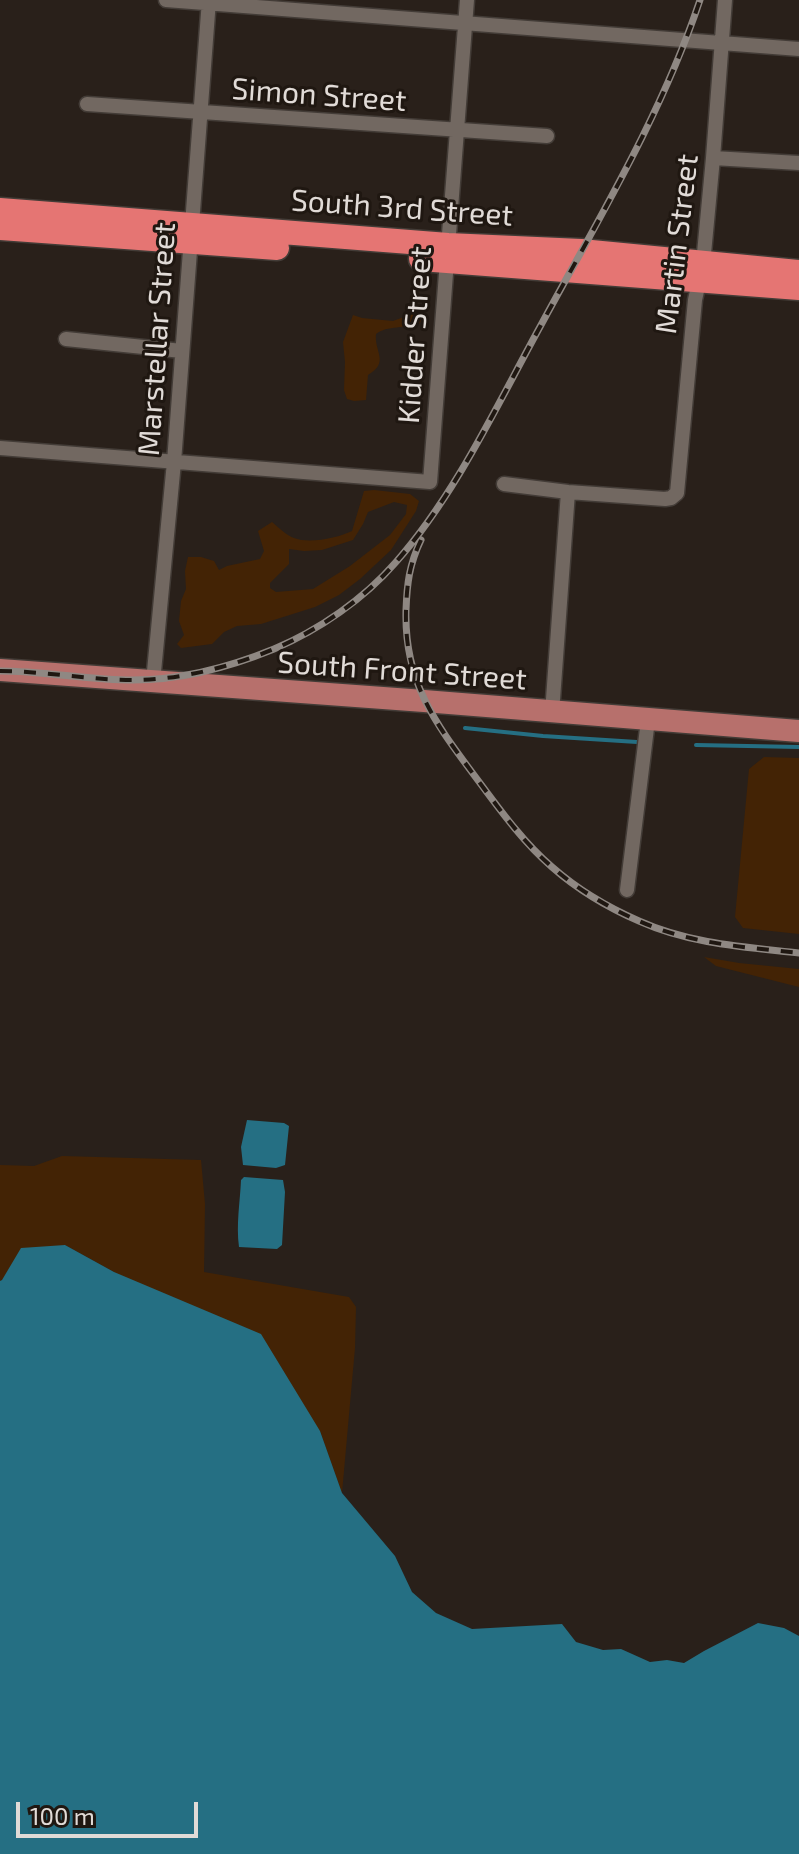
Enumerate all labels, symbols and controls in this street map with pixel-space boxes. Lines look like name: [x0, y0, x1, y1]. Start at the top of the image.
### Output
street label: Simon Street: [230, 71, 408, 119]
street label: Martin Street: [648, 152, 706, 336]
street label: South 3rd Street: [290, 182, 514, 234]
street label: Marstellar Street: [131, 221, 183, 457]
street label: Kidder Street: [391, 245, 439, 425]
street label: South Front Street: [276, 644, 528, 698]
scale bar: [20, 1786, 202, 1836]
text: 100 m: [30, 1801, 95, 1830]

